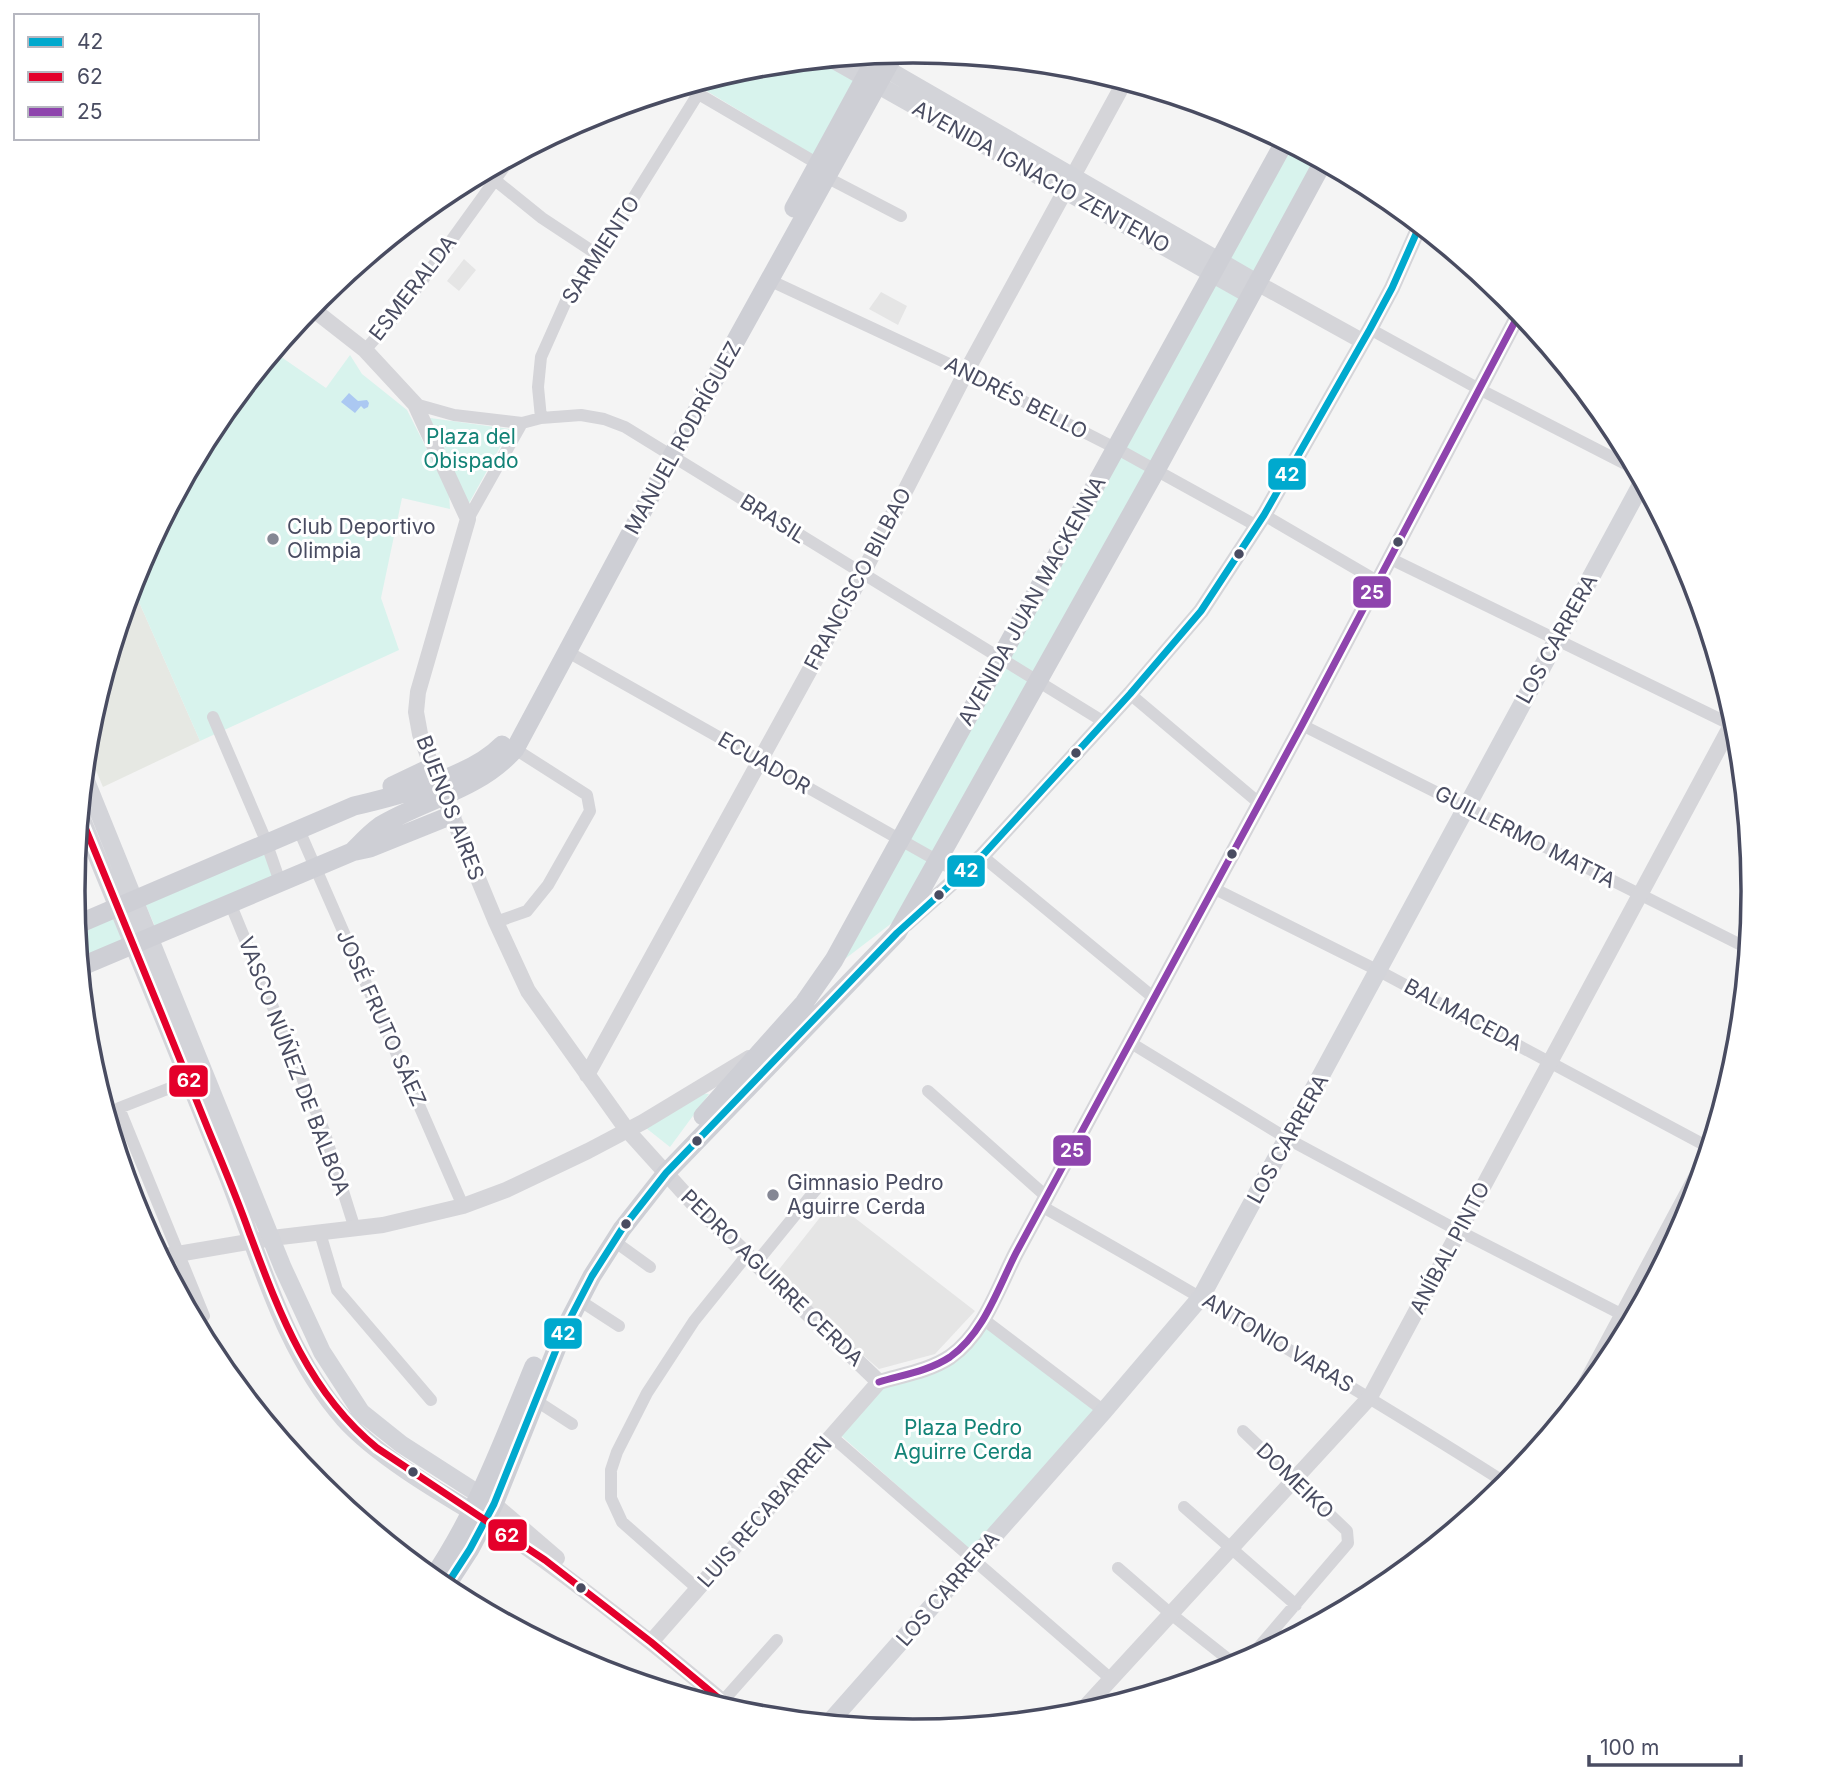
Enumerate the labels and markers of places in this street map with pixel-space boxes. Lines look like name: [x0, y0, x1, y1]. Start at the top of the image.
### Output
place label: Club Deportivo Olimpia: [287, 514, 436, 563]
marker: Club Deportivo Olimpia: [265, 531, 281, 547]
unlabelled marker: [1391, 535, 1405, 549]
unlabelled marker: [1232, 547, 1246, 561]
unlabelled marker: [1069, 746, 1083, 760]
unlabelled marker: [1225, 847, 1239, 861]
unlabelled marker: [932, 888, 946, 902]
unlabelled marker: [690, 1134, 704, 1148]
place label: Gimnasio Pedro Aguirre Cerda: [787, 1170, 944, 1219]
marker: Gimnasio Pedro Aguirre Cerda: [765, 1187, 781, 1203]
unlabelled marker: [619, 1217, 633, 1231]
unlabelled marker: [406, 1465, 420, 1479]
unlabelled marker: [574, 1581, 588, 1595]

